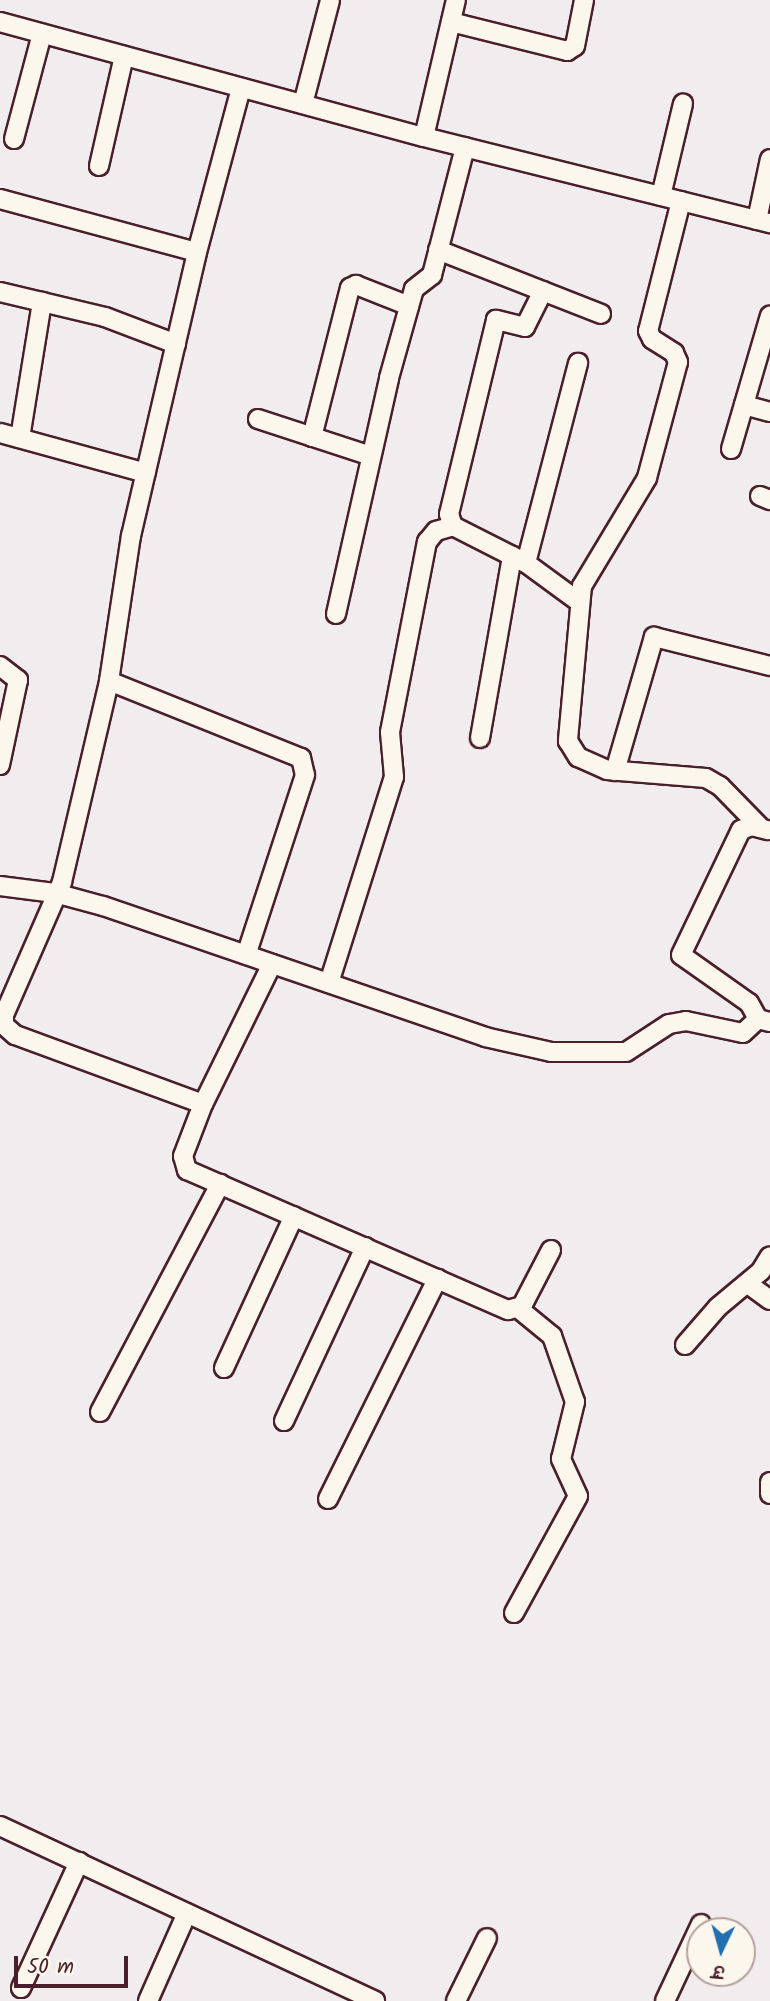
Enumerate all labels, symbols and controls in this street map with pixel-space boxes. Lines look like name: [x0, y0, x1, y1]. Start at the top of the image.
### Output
north arrow: [686, 1917, 756, 1987]
scale bar: [18, 1941, 131, 1985]
text: 50 m: [27, 1951, 74, 1984]
text: उ: [712, 1955, 727, 1986]

